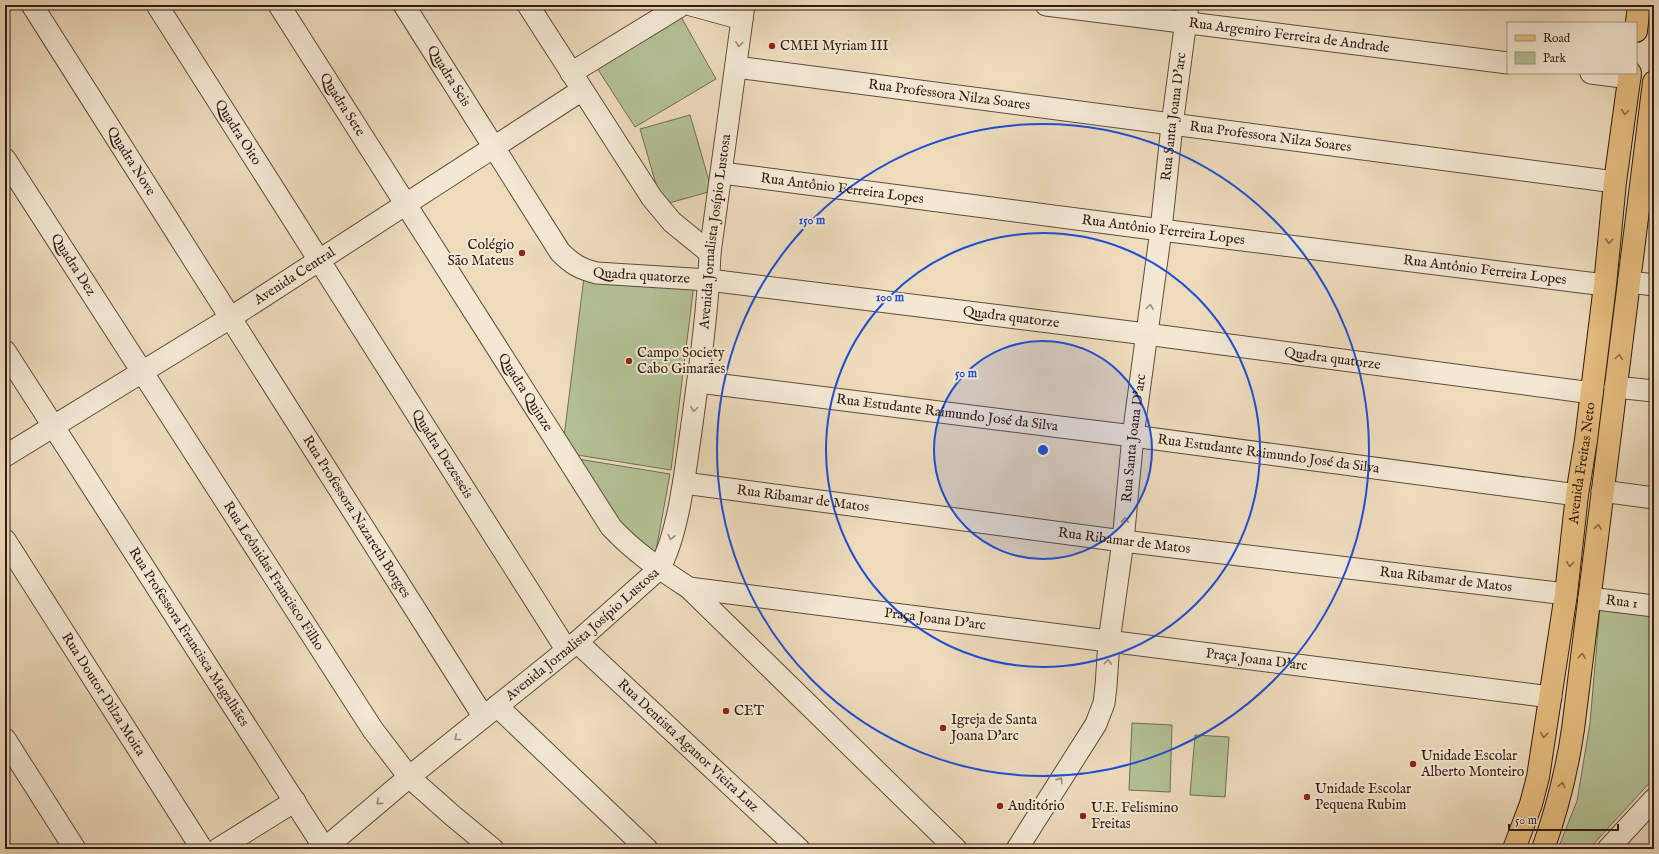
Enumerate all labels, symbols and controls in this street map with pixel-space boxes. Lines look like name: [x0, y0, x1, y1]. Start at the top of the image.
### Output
street label: Rua Argemiro Ferreira de Andrade: [1188, 14, 1391, 57]
legend: [1507, 22, 1637, 74]
text: Road: [1543, 31, 1571, 46]
place label: CMEI Myriam III: [780, 37, 889, 55]
one-way arrow: [735, 41, 744, 47]
marker: CMEI Myriam III: [767, 41, 777, 51]
street label: Quadra Seis: [423, 42, 475, 110]
street label: Rua Santa Joana D'arc: [1157, 51, 1191, 182]
text: Park: [1543, 51, 1566, 66]
street label: Quadra Sete: [316, 70, 369, 140]
street label: Rua Professora Nilza Soares: [867, 75, 1031, 114]
street label: Quadra Oito: [210, 96, 266, 169]
one-way arrow: [1621, 109, 1630, 115]
street label: Rua Professora Nilza Soares: [1188, 117, 1353, 156]
street label: Quadra Nove: [103, 123, 160, 200]
street label: Avenida Jornalista Josípio Lustosa: [695, 132, 735, 331]
street label: Rua Antônio Ferreira Lopes: [759, 169, 925, 208]
street label: Rua Antônio Ferreira Lopes: [1081, 211, 1246, 249]
text: 150 m: [799, 213, 826, 228]
street label: Quadra Dez: [47, 230, 100, 300]
place label: Colégio São Mateus: [448, 236, 514, 270]
one-way arrow: [1605, 238, 1614, 244]
street label: Avenida Central: [250, 243, 339, 310]
marker: Colégio São Mateus: [517, 248, 527, 258]
street label: Rua Antônio Ferreira Lopes: [1402, 251, 1568, 289]
street label: Quadra quatorze: [592, 264, 691, 288]
text: 100 m: [876, 290, 905, 305]
street label: Quadra quatorze: [962, 302, 1061, 332]
one-way arrow: [1145, 304, 1154, 310]
street label: Quadra quatorze: [1283, 343, 1382, 374]
place label: Campo Society Cabo Gimarães: [637, 344, 726, 378]
street label: Quadra Quinze: [494, 350, 557, 435]
one-way arrow: [1614, 354, 1623, 360]
marker: Campo Society Cabo Gimarães: [624, 356, 634, 366]
text: 50 m: [955, 366, 978, 381]
street label: Rua Santa Joana D'arc: [1118, 373, 1150, 503]
street label: Rua Estudante Raimundo José da Silva: [835, 390, 1060, 436]
street label: Avenida Freitas Neto: [1565, 401, 1600, 526]
street label: Quadra Dezesseis: [407, 406, 477, 502]
one-way arrow: [690, 406, 699, 412]
street label: Rua Estudante Raimundo José da Silva: [1156, 430, 1381, 478]
street label: Rua Professora Nazareth Borges: [298, 432, 415, 601]
centre of rings: [1036, 443, 1050, 457]
street label: Rua Ribamar de Matos: [736, 481, 870, 516]
street label: Rua Leônidas Francisco Filho: [219, 498, 329, 654]
one-way arrow: [1121, 517, 1130, 523]
street label: Rua Ribamar de Matos: [1057, 523, 1192, 558]
one-way arrow: [1593, 524, 1602, 531]
one-way arrow: [667, 533, 676, 540]
street label: Rua Professora Francisca Magalhães: [125, 544, 253, 730]
one-way arrow: [1565, 561, 1574, 567]
street label: Avenida Jornalista Josípio Lustosa: [501, 563, 664, 705]
street label: Rua Ribamar de Matos: [1379, 563, 1513, 596]
street label: Rua 1: [1605, 591, 1639, 613]
street label: Praça Joana D'arc: [883, 604, 987, 634]
street label: Rua Doutor Dilza Moita: [57, 629, 150, 760]
street label: Praça Joana D'arc: [1205, 644, 1308, 675]
one-way arrow: [1577, 653, 1586, 660]
one-way arrow: [1103, 659, 1112, 665]
street label: Rua Dentista Aganor Vieira Luz: [614, 675, 763, 816]
place label: CET: [734, 702, 765, 720]
marker: CET: [721, 706, 731, 716]
place label: Igreja de Santa Joana D'arc: [949, 711, 1038, 745]
marker: Igreja de Santa Joana D'arc: [938, 723, 948, 733]
one-way arrow: [1539, 732, 1548, 738]
one-way arrow: [454, 733, 462, 740]
place label: Unidade Escolar Alberto Monteiro: [1420, 747, 1525, 781]
marker: Unidade Escolar Alberto Monteiro: [1408, 759, 1418, 769]
one-way arrow: [1055, 777, 1063, 784]
place label: Unidade Escolar Pequena Rubim: [1315, 780, 1411, 814]
one-way arrow: [1558, 782, 1566, 788]
marker: Unidade Escolar Pequena Rubim: [1302, 792, 1312, 802]
one-way arrow: [377, 797, 384, 804]
place label: Auditório: [1007, 797, 1065, 815]
place label: U.E. Felismino Freitas: [1091, 799, 1179, 833]
marker: Auditório: [995, 801, 1005, 811]
scale bar: [1509, 806, 1618, 832]
marker: U.E. Felismino Freitas: [1078, 811, 1088, 821]
text: 50 m: [1515, 813, 1537, 828]

